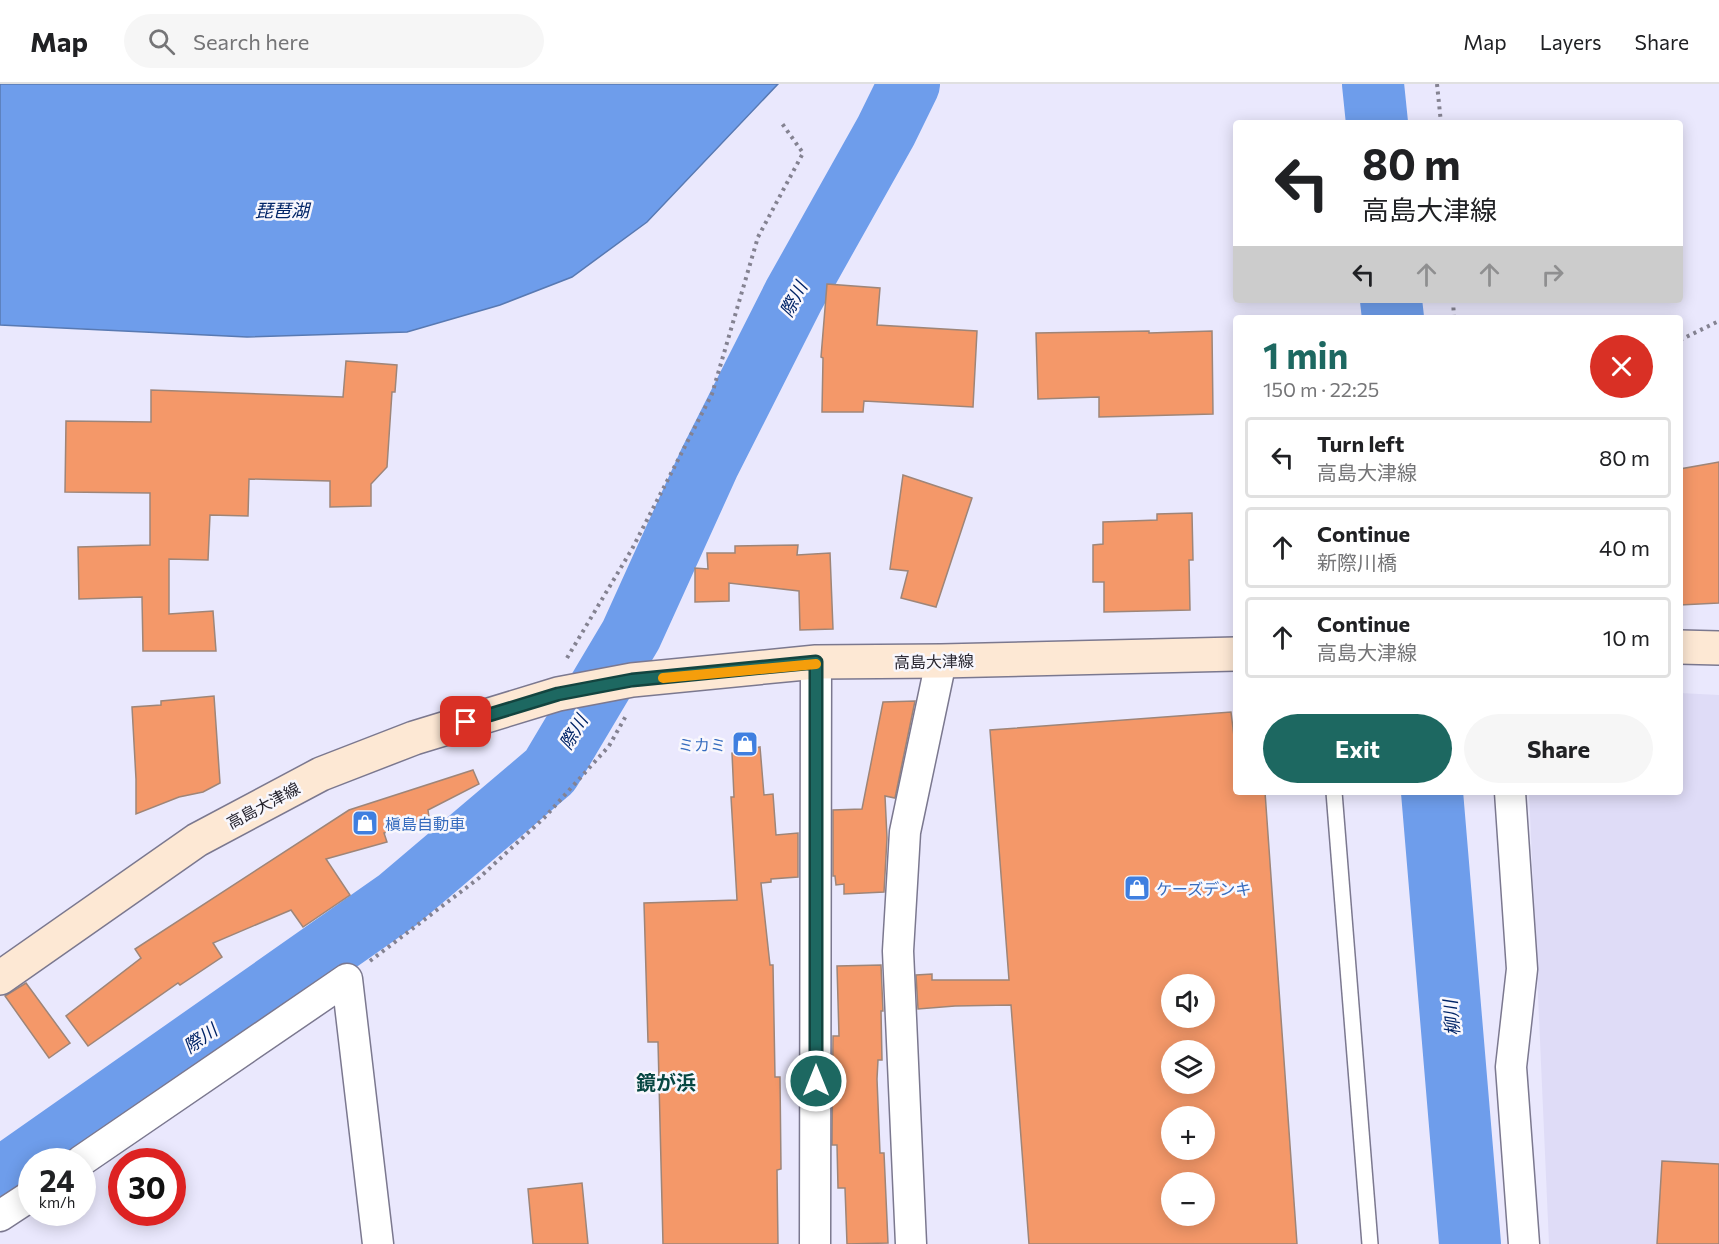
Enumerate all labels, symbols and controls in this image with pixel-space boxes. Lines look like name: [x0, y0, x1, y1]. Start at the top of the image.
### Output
search box: [124, 14, 544, 68]
text: Map: [30, 24, 88, 58]
icon: search: [145, 25, 178, 58]
text: Search here: [193, 28, 309, 55]
text: Map: [1463, 29, 1507, 54]
text: Layers: [1540, 29, 1602, 54]
text: Share: [1635, 29, 1689, 54]
text: 80 m: [1362, 137, 1461, 189]
icon: left: [1263, 144, 1341, 222]
text: 高島大津線: [1362, 193, 1497, 226]
water label: 琵琶湖: [255, 199, 312, 221]
icon: left: [1347, 258, 1380, 291]
icon: ahead: [1410, 258, 1443, 291]
icon: ahead: [1473, 258, 1506, 291]
icon: right: [1536, 258, 1569, 291]
water label: 際川: [775, 276, 812, 320]
text: 1 min: [1263, 332, 1348, 376]
button: close: [1590, 335, 1653, 398]
text: 150 m · 22:25: [1263, 377, 1379, 401]
text: Turn left: [1317, 430, 1404, 457]
icon: left: [1266, 441, 1299, 474]
text: 80 m: [1599, 444, 1650, 471]
text: 高島大津線: [1317, 460, 1417, 484]
text: Continue: [1317, 520, 1410, 547]
icon: ahead: [1266, 531, 1299, 564]
text: 40 m: [1599, 534, 1650, 561]
text: 新際川橋: [1317, 550, 1397, 574]
text: Continue: [1317, 610, 1410, 637]
icon: ahead: [1266, 621, 1299, 654]
text: 10 m: [1603, 624, 1650, 651]
text: 高島大津線: [1317, 640, 1417, 664]
street label: 高島大津線: [894, 651, 974, 671]
pin: [440, 696, 491, 747]
icon: arrive: [449, 705, 482, 738]
water label: 際川: [554, 709, 593, 753]
button: Exit: [1263, 714, 1452, 783]
button: Share: [1464, 714, 1653, 783]
shop icon: ミカミ: [730, 729, 760, 759]
place label: ミカミ: [678, 735, 726, 754]
street label: 高島大津線: [223, 778, 303, 832]
shop icon: 槇島自動車: [350, 808, 380, 838]
place label: 槇島自動車: [385, 814, 465, 833]
shop icon: ケーズデンキ: [1122, 873, 1152, 903]
place label: ケーズデンキ: [1156, 879, 1251, 898]
map controls: [1161, 974, 1215, 1226]
button: sound: [1161, 974, 1215, 1028]
water label: 柳川: [1438, 997, 1464, 1037]
water label: 際川: [179, 1018, 223, 1057]
button: layers: [1161, 1040, 1215, 1094]
position arrow: [784, 1049, 848, 1113]
district label: 鏡が浜: [636, 1070, 696, 1094]
button: +: [1161, 1106, 1215, 1160]
speed limit sign: 30: [108, 1148, 186, 1226]
text: 24: [39, 1161, 75, 1198]
button: −: [1161, 1172, 1215, 1226]
text: km/h: [39, 1193, 75, 1211]

